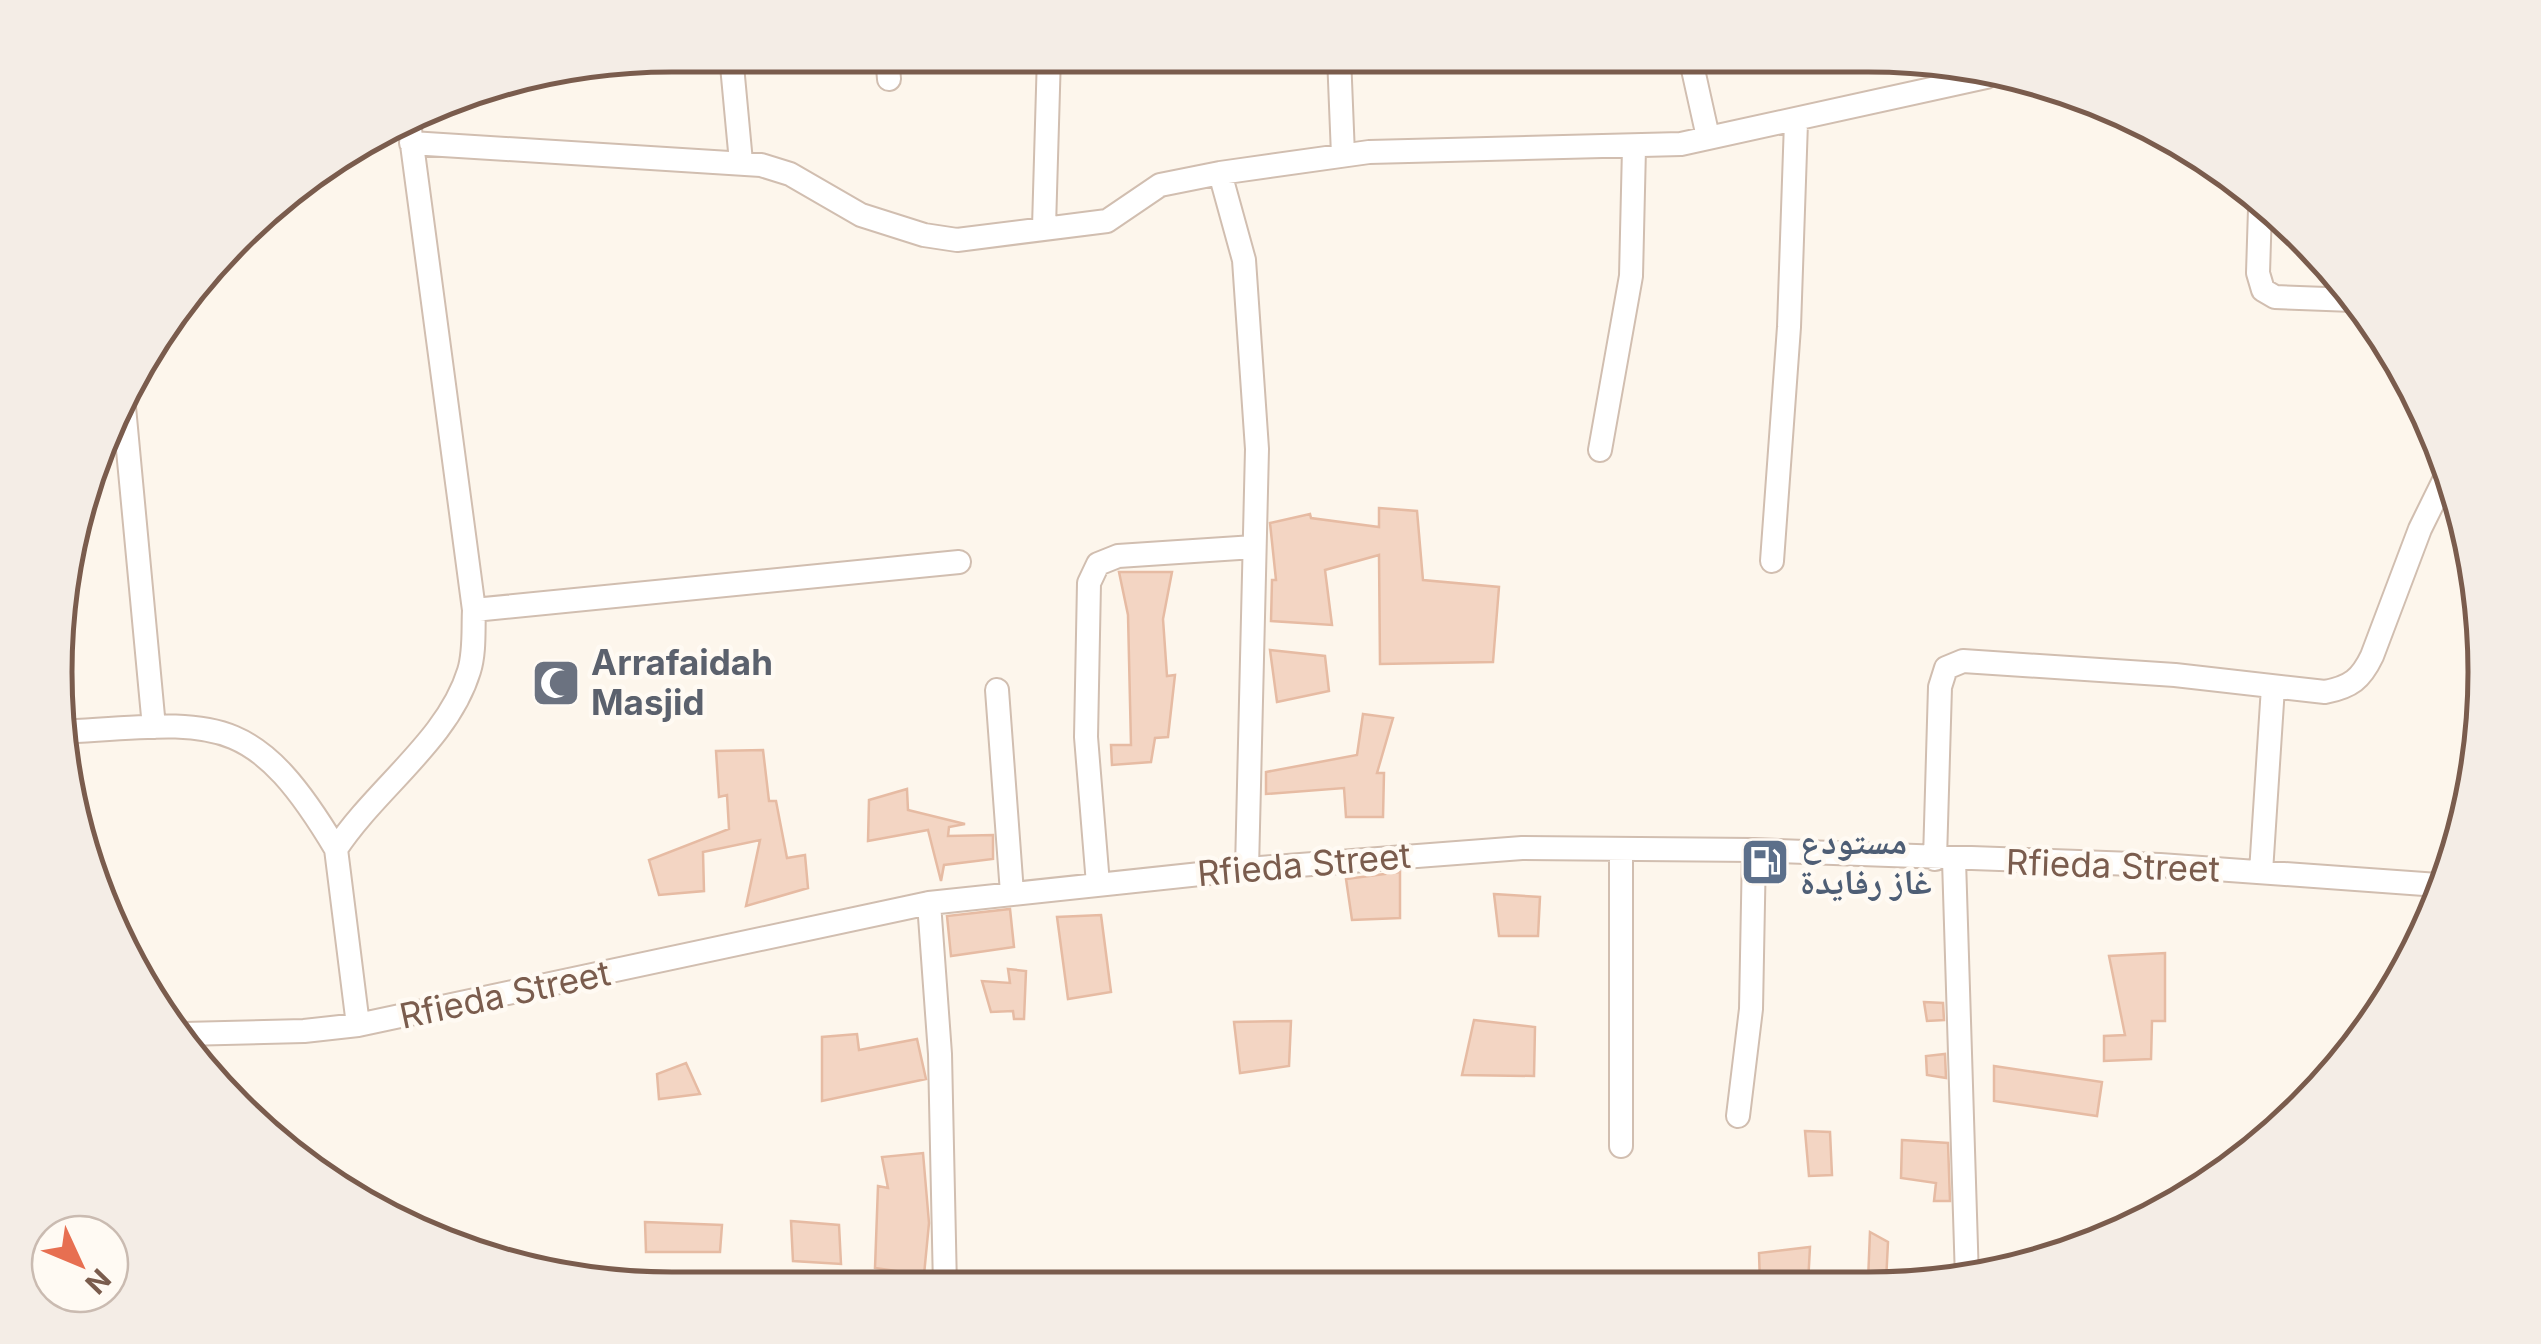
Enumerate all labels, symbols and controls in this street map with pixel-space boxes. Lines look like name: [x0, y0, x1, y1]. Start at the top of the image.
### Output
place label: Arrafaidah Masjid: [591, 641, 773, 723]
mosque icon: Arrafaidah Masjid: [530, 657, 582, 709]
place label: مستودع غاز رفايدة: [1800, 820, 1932, 902]
street label: Rfieda Street: [1195, 834, 1412, 894]
fuel station icon: مستودع غاز رفايدة: [1739, 836, 1791, 888]
street label: Rfieda Street: [2005, 840, 2221, 890]
street label: Rfieda Street: [396, 951, 614, 1037]
north arrow: [30, 1214, 130, 1314]
text: N: [78, 1262, 118, 1301]

